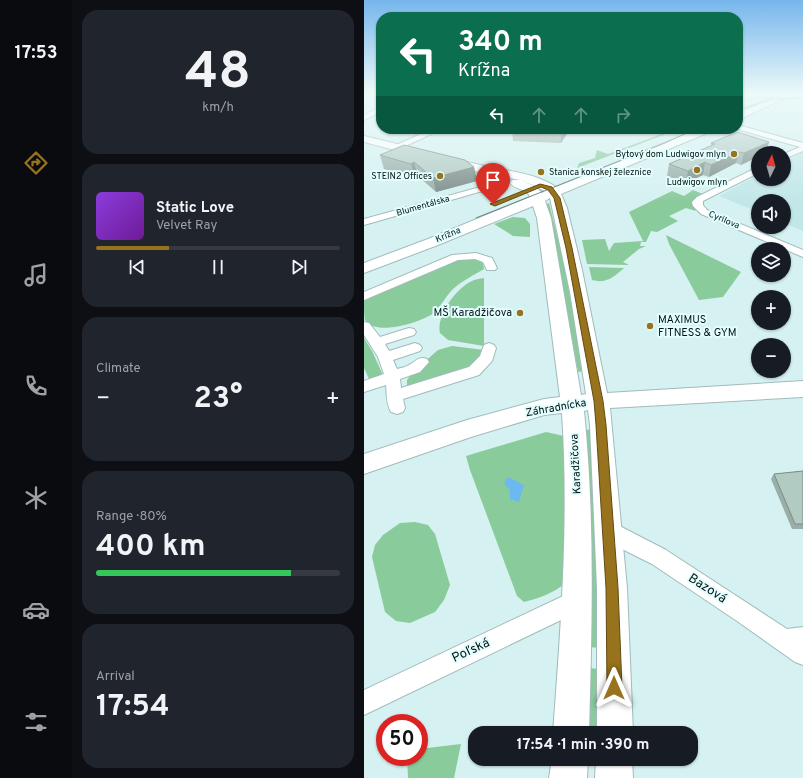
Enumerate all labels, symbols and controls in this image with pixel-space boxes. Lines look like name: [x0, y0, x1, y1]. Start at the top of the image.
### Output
text: 340 m: [458, 25, 543, 61]
icon: left: [392, 28, 444, 80]
text: 48: [185, 41, 251, 107]
text: 17:53: [14, 42, 58, 65]
text: Krížna: [458, 60, 510, 83]
text: km/h: [202, 100, 234, 116]
icon: left: [486, 104, 508, 126]
icon: ahead: [528, 104, 550, 126]
icon: ahead: [570, 104, 592, 126]
icon: right: [612, 104, 634, 126]
north arrow: [751, 146, 791, 186]
map controls: [751, 146, 791, 378]
icon: directions: [22, 149, 50, 177]
place label: Bytový dom Ludwigov mlyn: [616, 149, 726, 160]
marker: Bytový dom Ludwigov mlyn: [729, 149, 739, 159]
pin: [476, 163, 510, 204]
marker: Ludwigov mlyn: [692, 165, 702, 175]
marker: Stanica konskej železnice: [536, 167, 546, 177]
place label: Stanica konskej železnice: [549, 167, 651, 178]
icon: arrive: [482, 169, 504, 191]
place label: STEIN2 Offices: [371, 171, 432, 182]
marker: STEIN2 Offices: [435, 171, 445, 181]
place label: Ludwigov mlyn: [667, 177, 727, 188]
street label: Blumentálska: [395, 193, 451, 219]
button: sound: [751, 194, 791, 234]
text: Static Love: [156, 199, 234, 218]
street label: Cyrilova: [707, 209, 741, 232]
text: Velvet Ray: [156, 218, 217, 234]
street label: Krížna: [434, 225, 462, 245]
button: layers: [751, 242, 791, 282]
icon: previous: [126, 256, 148, 278]
icon: pause: [207, 256, 229, 278]
icon: next: [288, 256, 310, 278]
icon: music: [22, 261, 50, 289]
button: +: [751, 290, 791, 330]
place label: MŠ Karadžičova: [433, 305, 512, 320]
marker: MŠ Karadžičova: [515, 308, 525, 318]
place label: MAXIMUS FITNESS & GYM: [658, 313, 737, 340]
marker: MAXIMUS FITNESS & GYM: [645, 321, 655, 331]
button: −: [751, 338, 791, 378]
text: Climate: [96, 361, 141, 377]
icon: phone: [22, 372, 50, 400]
text: 23°: [194, 381, 242, 418]
text: −: [96, 386, 110, 413]
text: +: [326, 386, 340, 413]
street label: Záhradnícka: [525, 396, 588, 420]
street label: Karadžičova: [567, 433, 585, 495]
icon: climate: [22, 484, 50, 512]
text: Range · 80%: [96, 509, 167, 525]
text: 400 km: [96, 529, 205, 566]
street label: Bazová: [685, 571, 729, 607]
icon: car: [22, 596, 50, 624]
street label: Poľská: [450, 635, 493, 667]
position arrow: [593, 667, 635, 709]
text: Arrival: [96, 669, 135, 685]
text: 17:54: [96, 689, 170, 726]
icon: filters: [22, 708, 50, 736]
speed limit sign: 50: [376, 714, 428, 766]
text: 17:54 · 1 min · 390 m: [517, 736, 649, 755]

